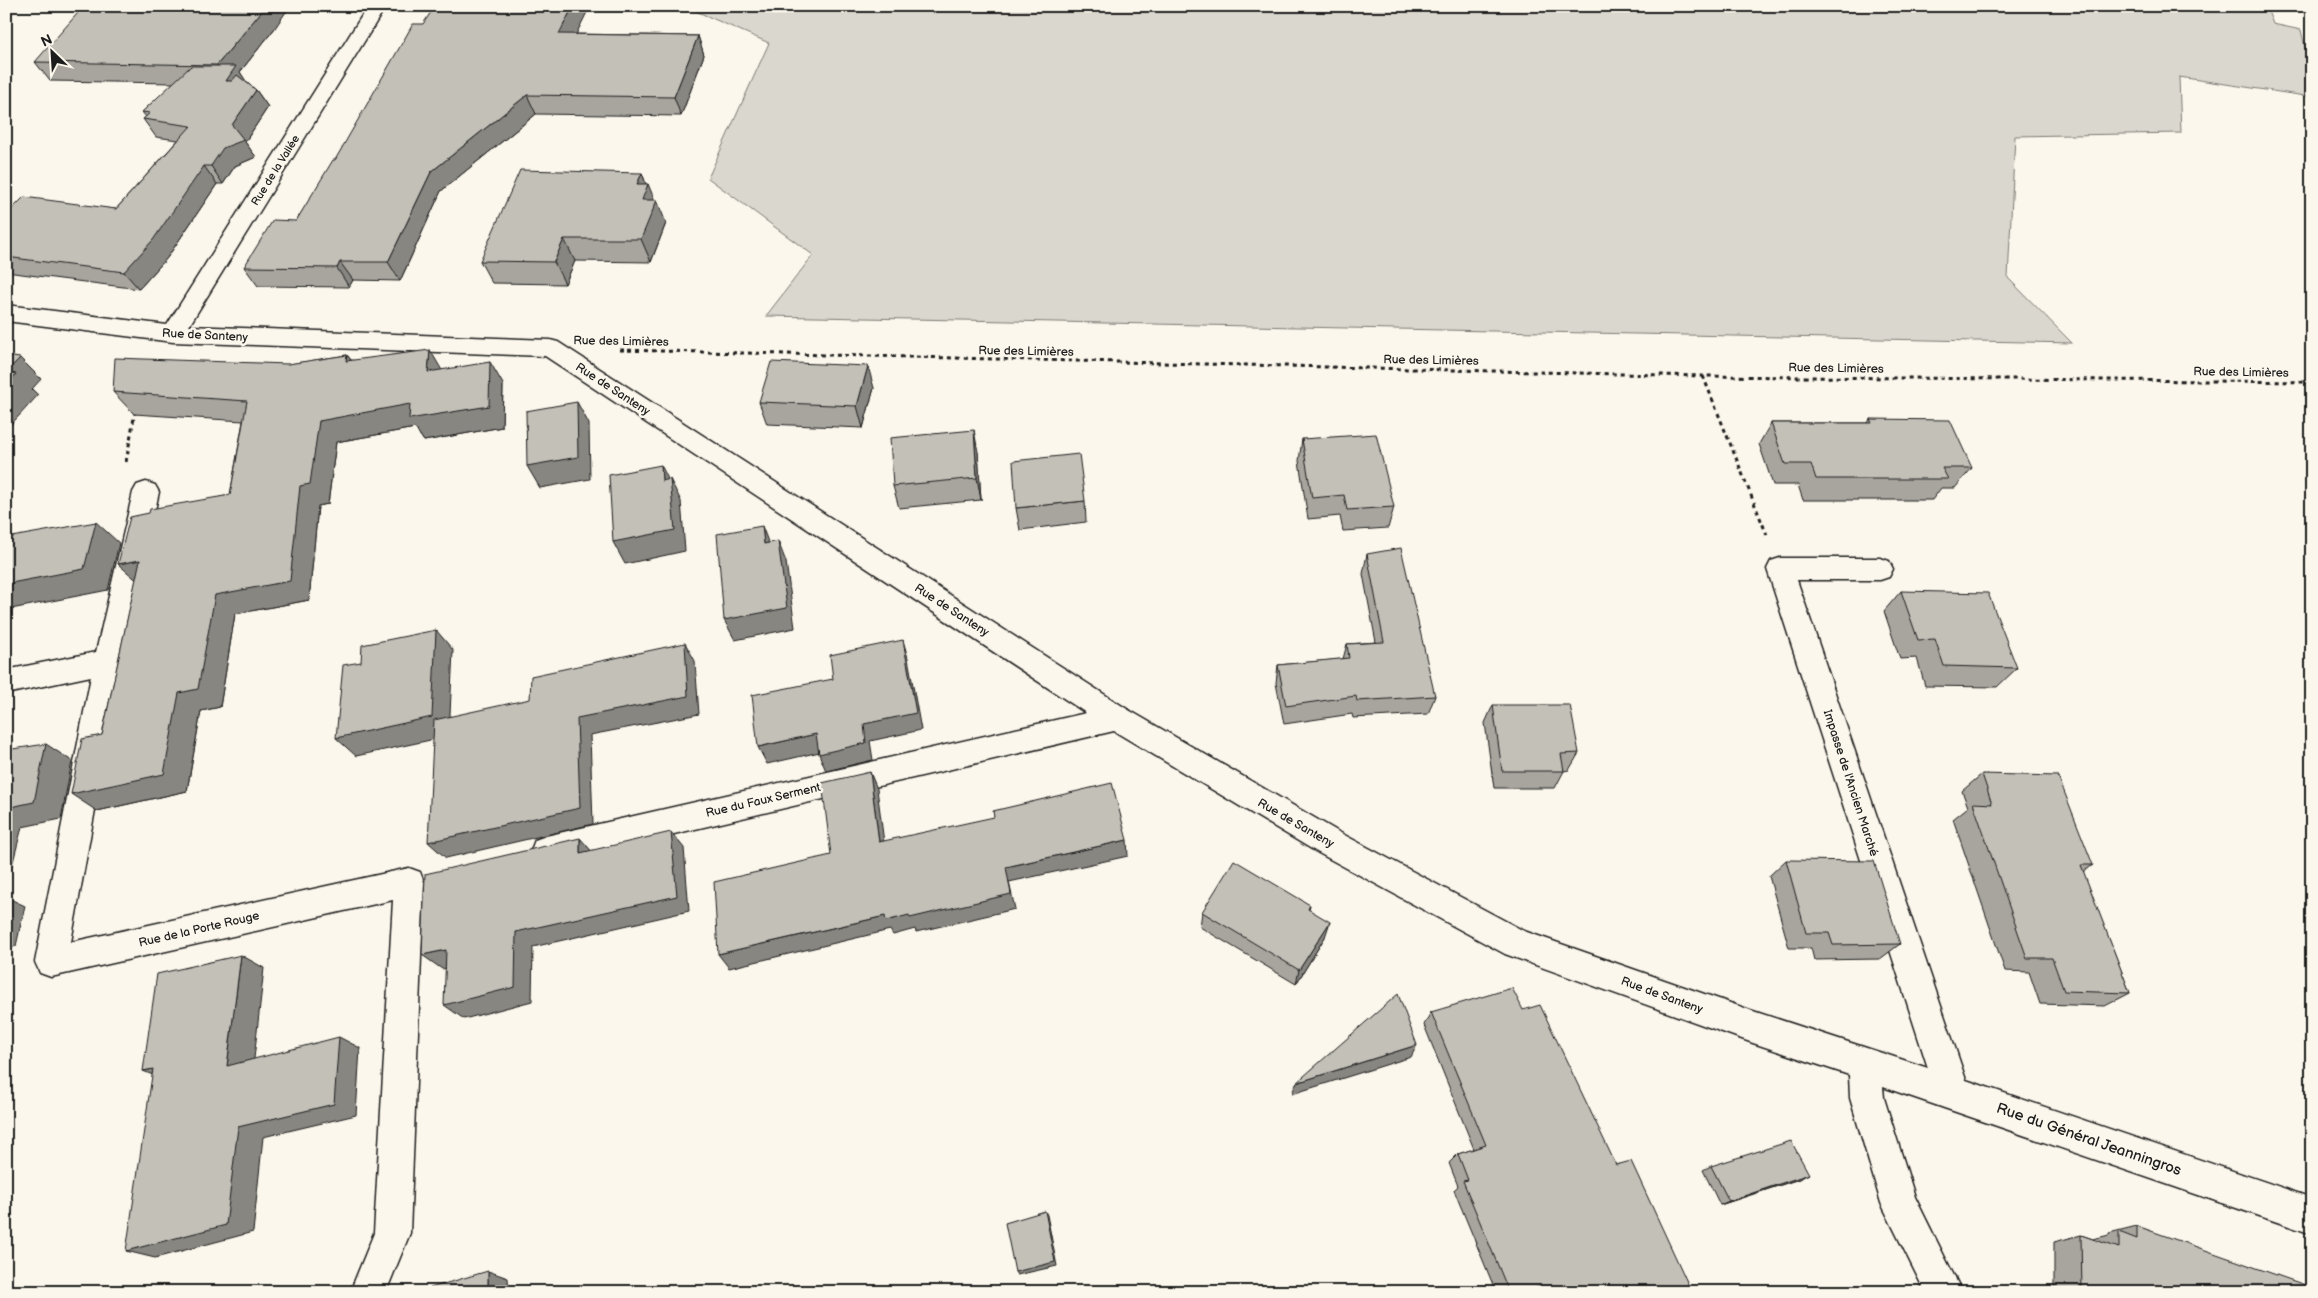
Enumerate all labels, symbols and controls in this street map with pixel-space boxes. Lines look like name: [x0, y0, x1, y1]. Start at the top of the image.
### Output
north arrow: [28, 28, 78, 78]
text: N: [38, 31, 55, 51]
street label: Rue de la Vallée: [249, 132, 303, 208]
street label: Rue de Santeny: [162, 326, 249, 345]
street label: Rue des Limières: [573, 333, 669, 350]
street label: Rue des Limières: [978, 343, 1074, 360]
street label: Rue des Limières: [1383, 352, 1479, 369]
street label: Rue de Santeny: [573, 360, 653, 419]
street label: Rue des Limières: [1788, 360, 1884, 377]
street label: Rue des Limières: [2193, 364, 2289, 381]
street label: Rue de Santeny: [912, 581, 992, 640]
street label: Impasse de l'Ancien Marché: [1820, 708, 1881, 858]
street label: Rue du Faux Serment: [704, 780, 822, 821]
street label: Rue de Santeny: [1255, 795, 1337, 852]
street label: Rue de la Porte Rouge: [137, 908, 261, 951]
street label: Rue de Santeny: [1619, 974, 1705, 1017]
street label: Rue du Général Jeanningros: [1994, 1099, 2184, 1180]

